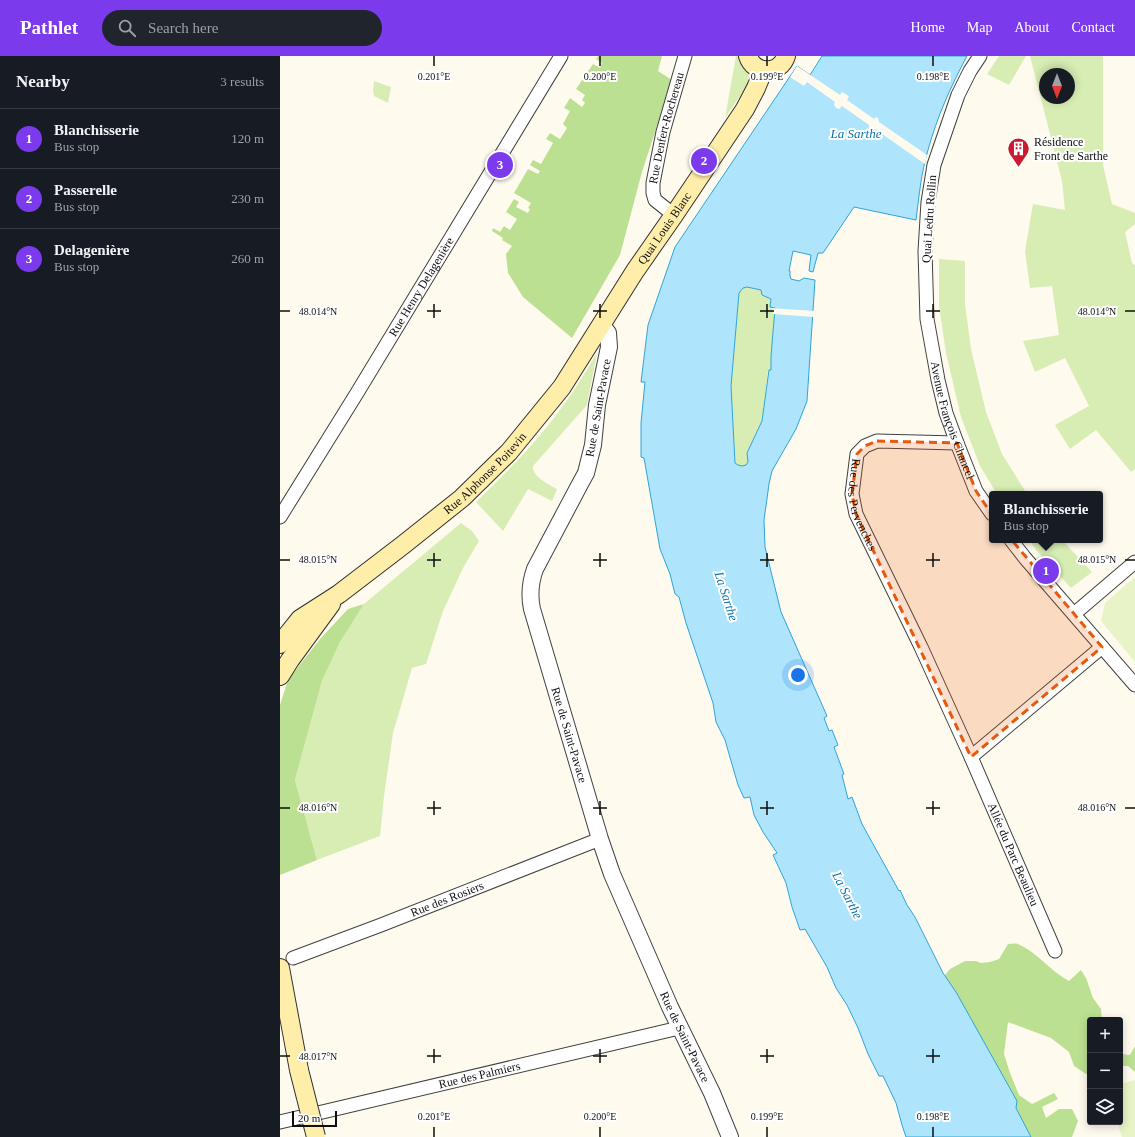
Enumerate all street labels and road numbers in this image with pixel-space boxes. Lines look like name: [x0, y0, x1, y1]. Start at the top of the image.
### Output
street label: Rue Denfert-Rochereau: [646, 71, 687, 185]
street label: Quai Ledru Rollin: [919, 175, 939, 263]
street label: Quai Louis Blanc: [635, 189, 694, 267]
street label: Rue Henry Delagenière: [386, 235, 457, 339]
street label: Rue de Saint-Pavace: [582, 358, 614, 458]
street label: Avenue François Chancel: [928, 360, 978, 482]
street label: Rue Alphonse Poitevin: [441, 430, 529, 517]
street label: Rue des Pervenches: [845, 458, 880, 553]
street label: Rue de Saint-Pavace: [548, 685, 590, 785]
street label: Allée du Parc Beaulieu: [985, 801, 1042, 908]
street label: Rue des Rosiers: [409, 878, 486, 920]
street label: Rue de Saint-Pavace: [657, 989, 713, 1085]
street label: Rue des Palmiers: [437, 1059, 522, 1091]

